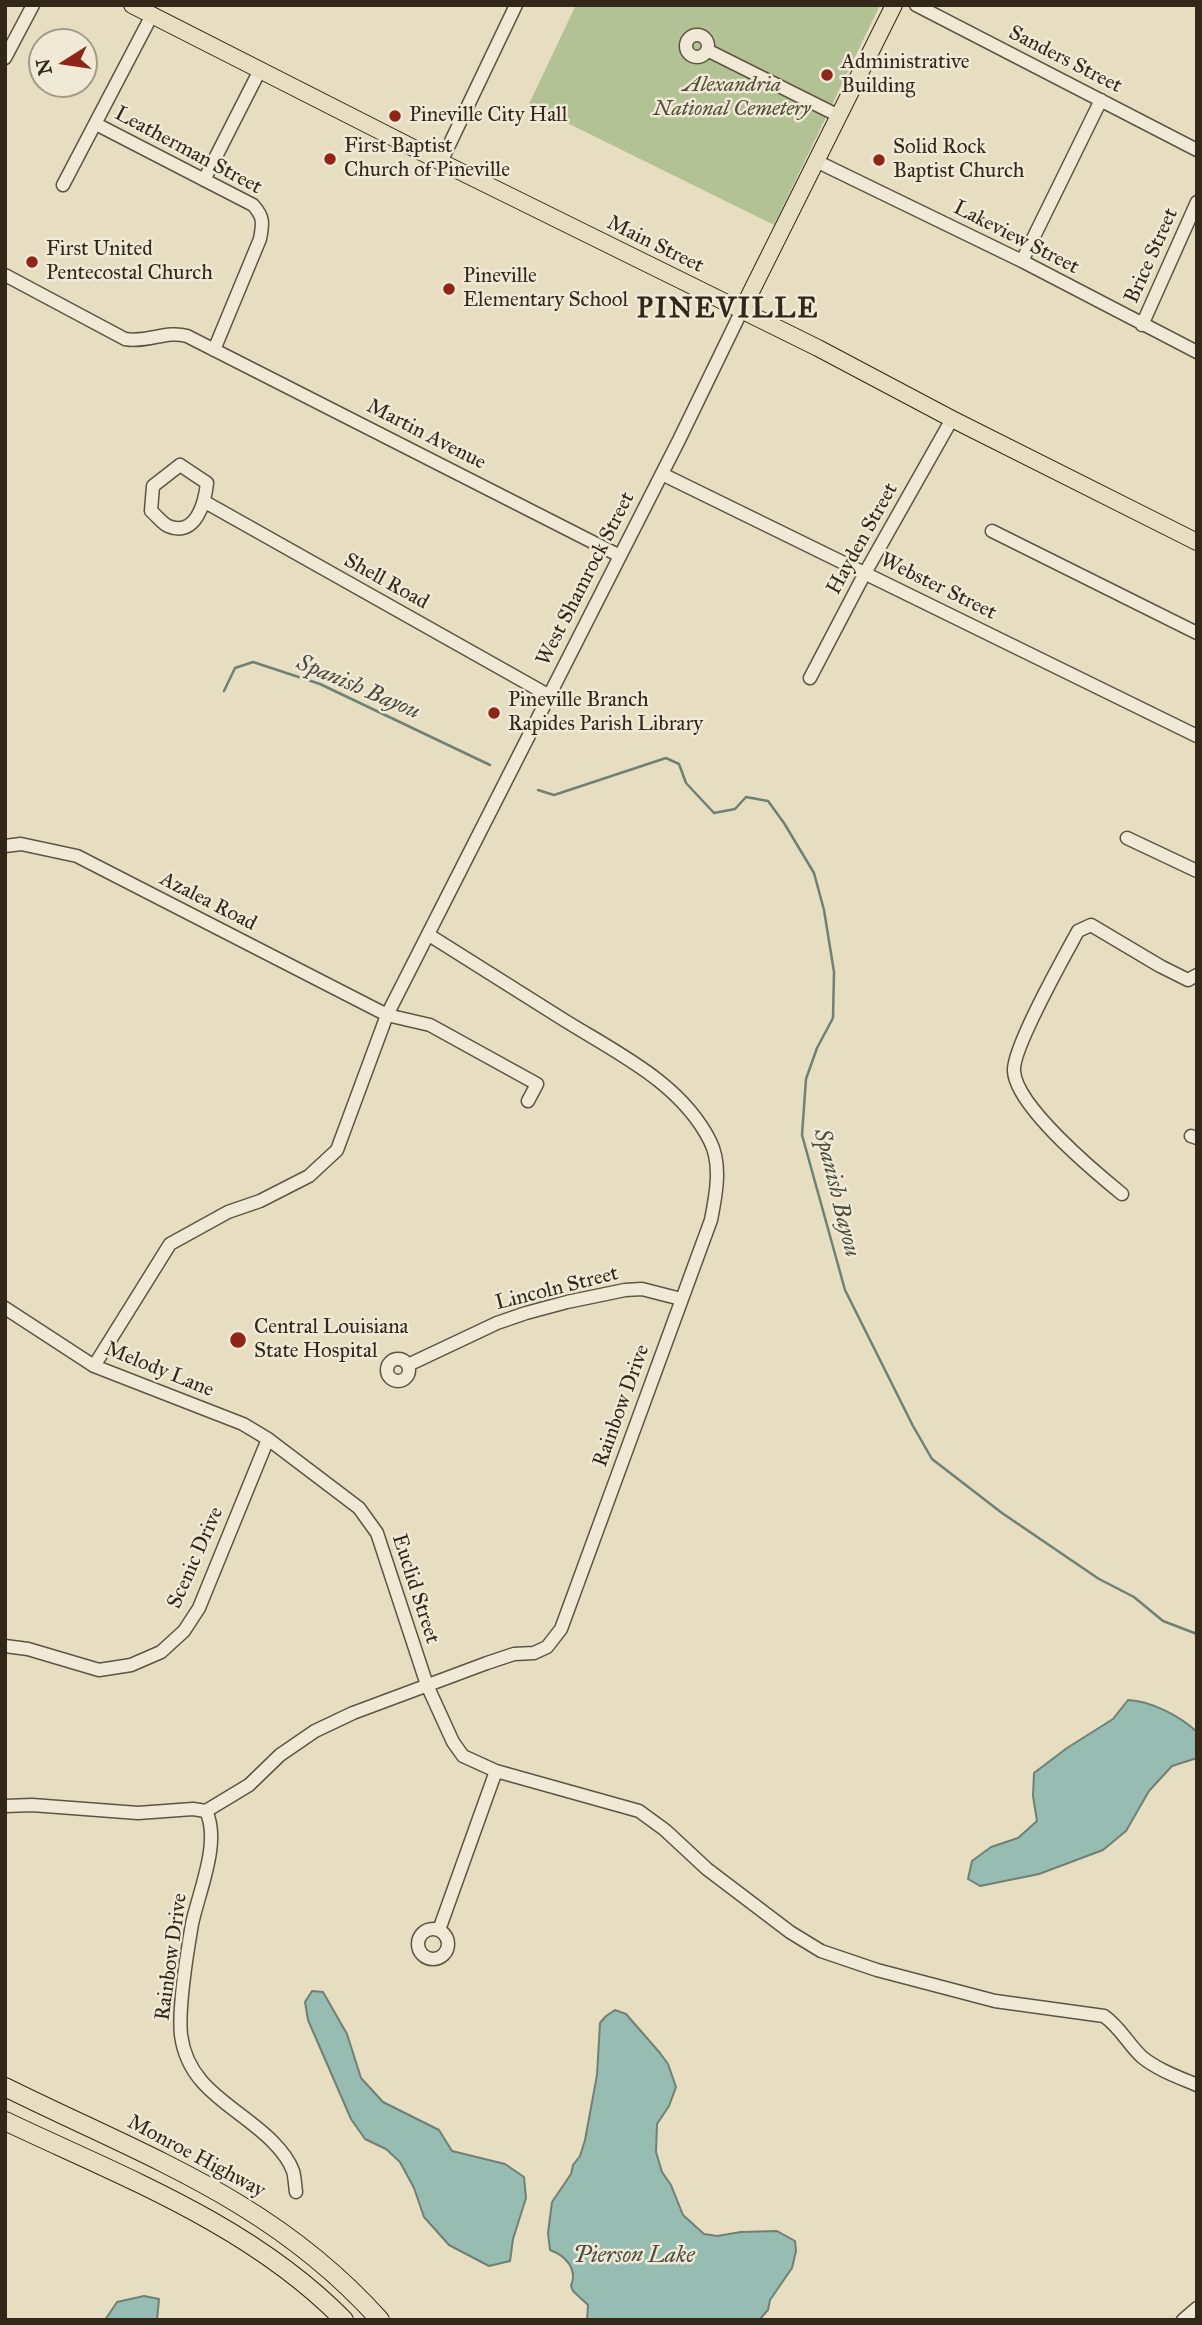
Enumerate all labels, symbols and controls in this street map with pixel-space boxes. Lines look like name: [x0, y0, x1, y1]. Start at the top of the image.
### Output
street label: Sanders Street: [1004, 21, 1126, 99]
north arrow: [28, 28, 98, 98]
place label: Administrative Building: [841, 50, 970, 100]
text: N: [31, 57, 57, 77]
marker: Administrative Building: [819, 67, 835, 83]
park label: Alexandria National Cemetery: [653, 73, 811, 123]
street label: Leatherman Street: [110, 102, 266, 200]
place label: Pineville City Hall: [409, 103, 567, 129]
marker: Pineville City Hall: [387, 108, 403, 124]
place label: First Baptist Church of Pineville: [344, 134, 510, 184]
place label: Solid Rock Baptist Church: [893, 135, 1024, 185]
marker: First Baptist Church of Pineville: [322, 151, 338, 167]
marker: Solid Rock Baptist Church: [871, 152, 887, 168]
street label: Lakeview Street: [949, 196, 1083, 280]
street label: Brice Street: [1120, 204, 1184, 308]
street label: Main Street: [603, 211, 707, 279]
place label: First United Pentecostal Church: [46, 237, 213, 287]
marker: First United Pentecostal Church: [24, 254, 40, 270]
place label: Pineville Elementary School: [463, 264, 628, 314]
marker: Pineville Elementary School: [441, 281, 457, 297]
district label: PINEVILLE: [638, 293, 818, 327]
street label: Martin Avenue: [362, 394, 490, 476]
street label: Hayden Street: [822, 479, 904, 599]
street label: West Shamrock Street: [531, 488, 641, 670]
street label: Shell Road: [339, 548, 433, 616]
street label: Webster Street: [876, 548, 1000, 626]
water label: Spanish Bayou: [292, 650, 424, 726]
place label: Pineville Branch Rapides Parish Library: [508, 688, 703, 738]
marker: Pineville Branch Rapides Parish Library: [486, 705, 502, 721]
street label: Azalea Road: [155, 867, 261, 937]
water label: Spanish Bayou: [807, 1126, 865, 1260]
street label: Lincoln Street: [493, 1262, 621, 1316]
place label: Central Louisiana State Hospital: [254, 1315, 408, 1365]
marker: Central Louisiana State Hospital: [228, 1330, 248, 1350]
street label: Melody Lane: [101, 1337, 217, 1403]
street label: Rainbow Drive: [588, 1341, 656, 1471]
street label: Scenic Drive: [162, 1503, 230, 1613]
street label: Euclid Street: [385, 1531, 445, 1647]
street label: Rainbow Drive: [151, 1892, 193, 2022]
street label: Monroe Highway: [123, 2110, 269, 2204]
water label: Pierson Lake: [573, 2242, 695, 2270]

